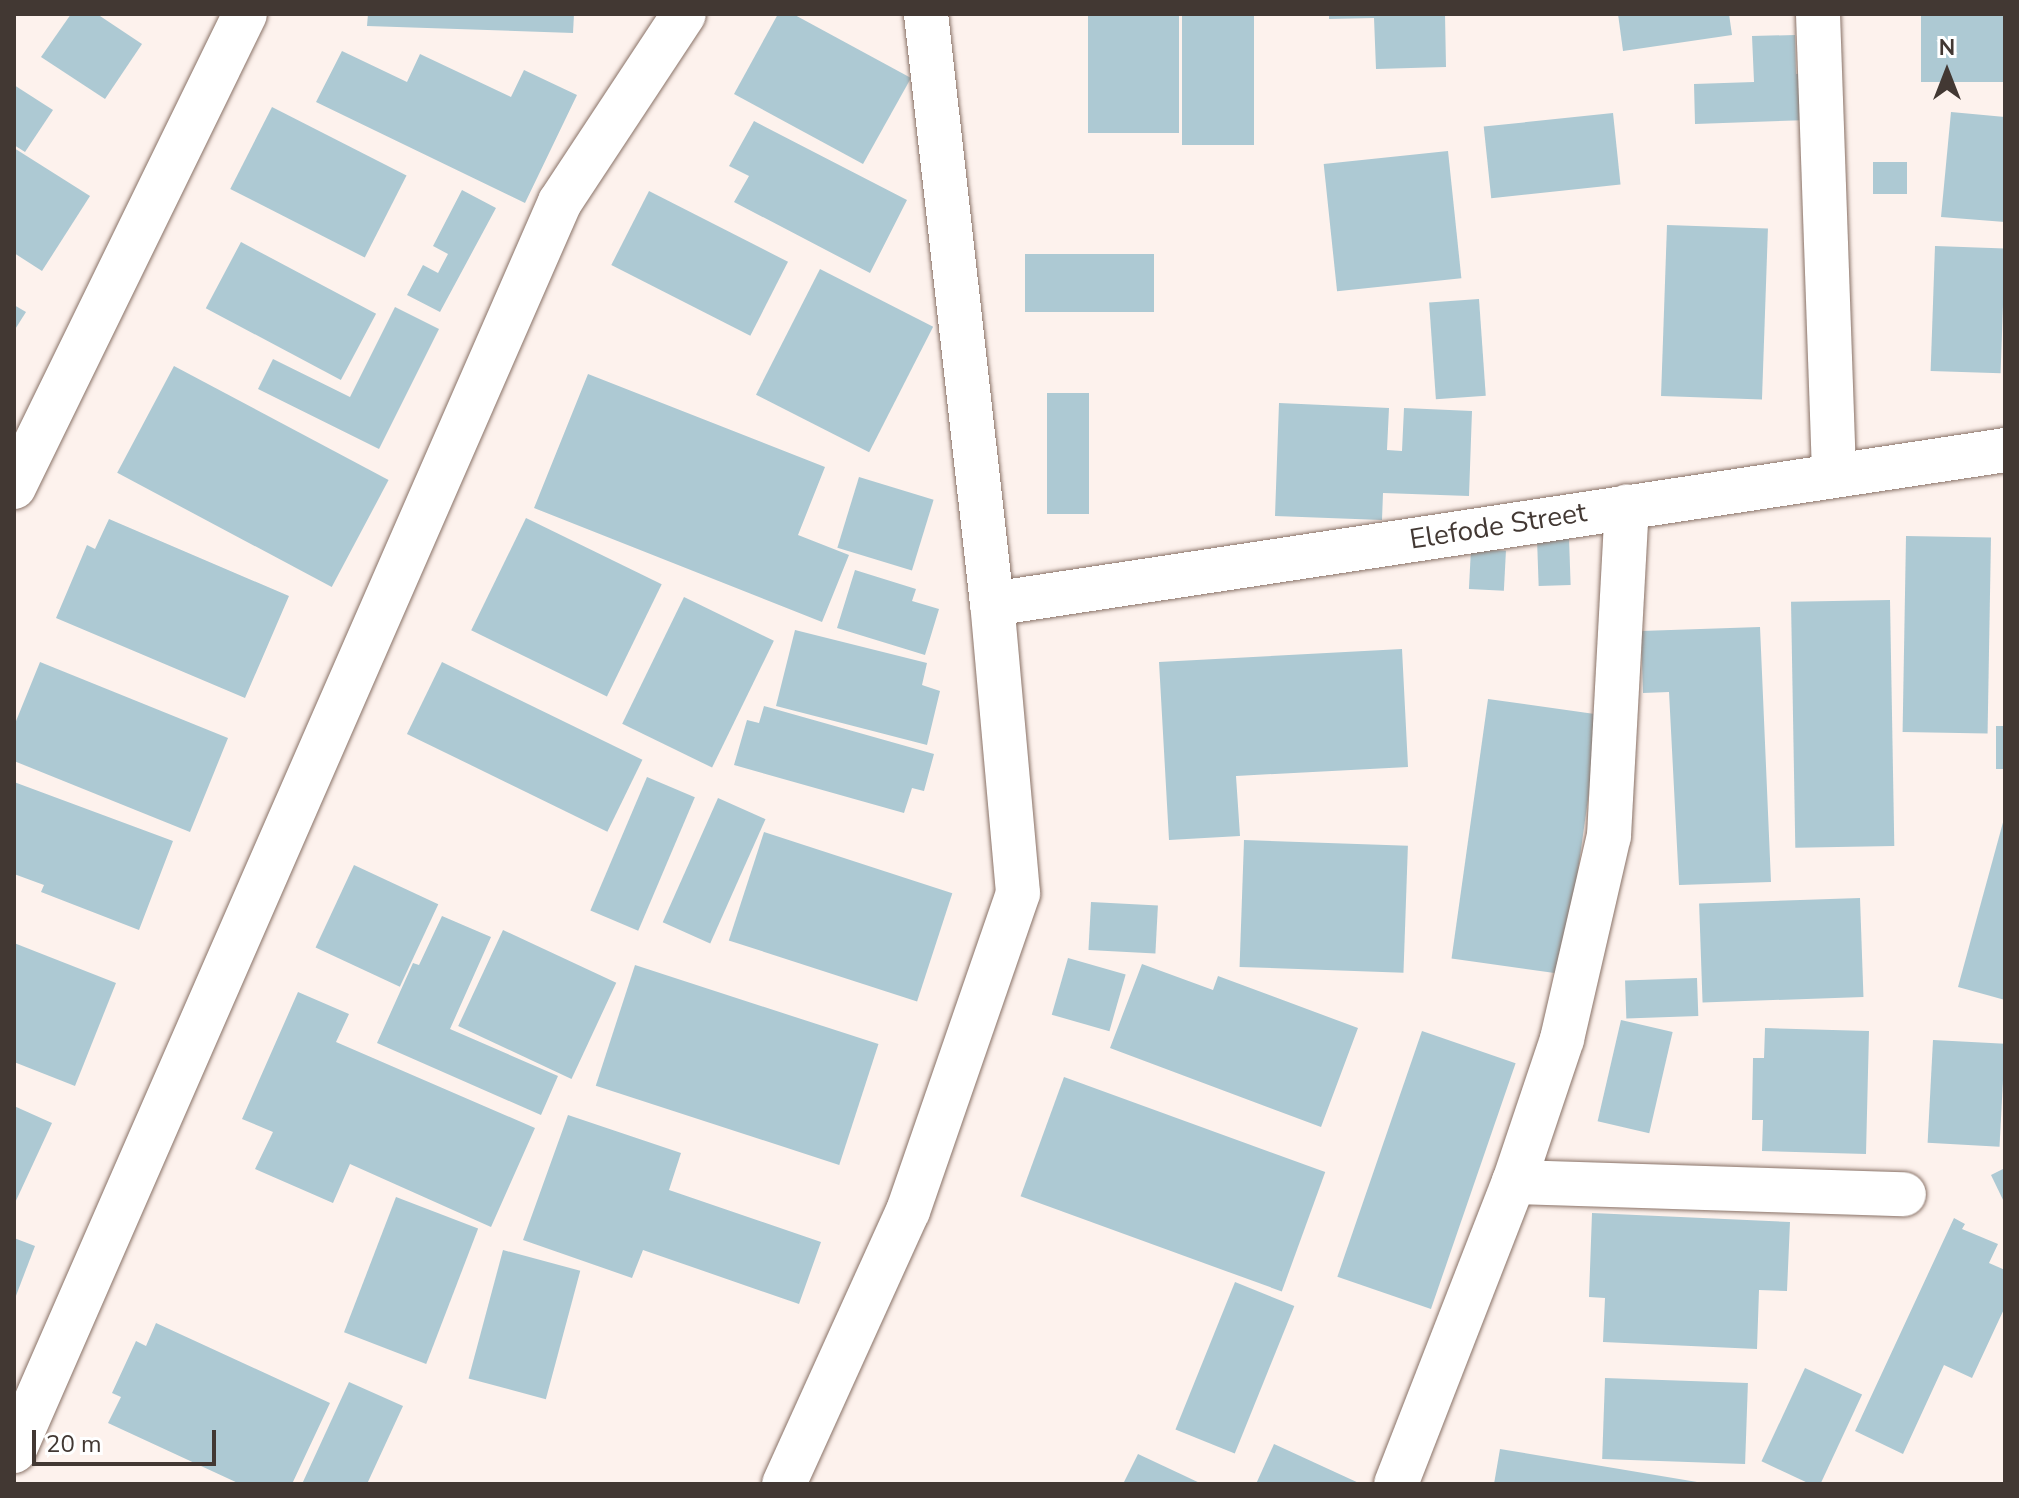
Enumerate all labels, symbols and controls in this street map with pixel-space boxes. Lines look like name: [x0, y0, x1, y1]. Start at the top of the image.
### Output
north arrow: [1907, 32, 1987, 112]
text: N: [1939, 33, 1955, 63]
street label: Elefode Street: [1407, 495, 1589, 557]
scale bar: [36, 1414, 220, 1464]
text: 20 m: [46, 1428, 102, 1460]

